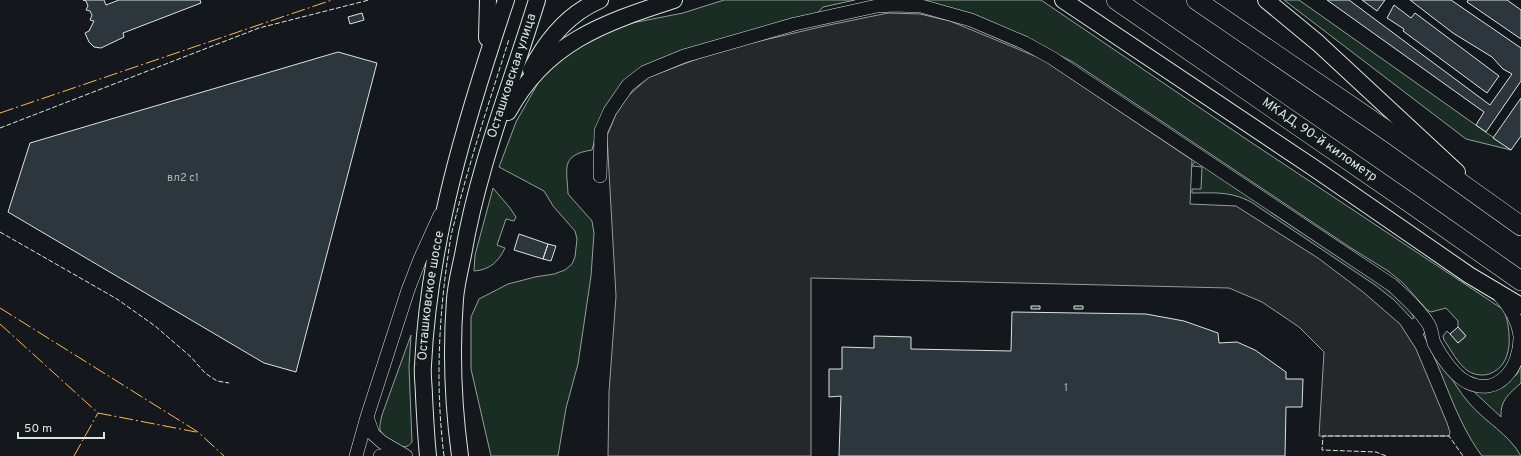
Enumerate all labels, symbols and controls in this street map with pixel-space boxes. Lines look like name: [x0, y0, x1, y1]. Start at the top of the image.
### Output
street label: Осташковская улица: [485, 12, 540, 140]
street label: МКАД, 90-й километр: [1258, 95, 1380, 186]
house number: вл2 с1: [167, 171, 199, 185]
street label: Осташковское шоссе: [415, 229, 448, 361]
house number: 1: [1064, 381, 1068, 395]
scale bar: [18, 414, 104, 440]
text: 50 m: [24, 421, 52, 437]

